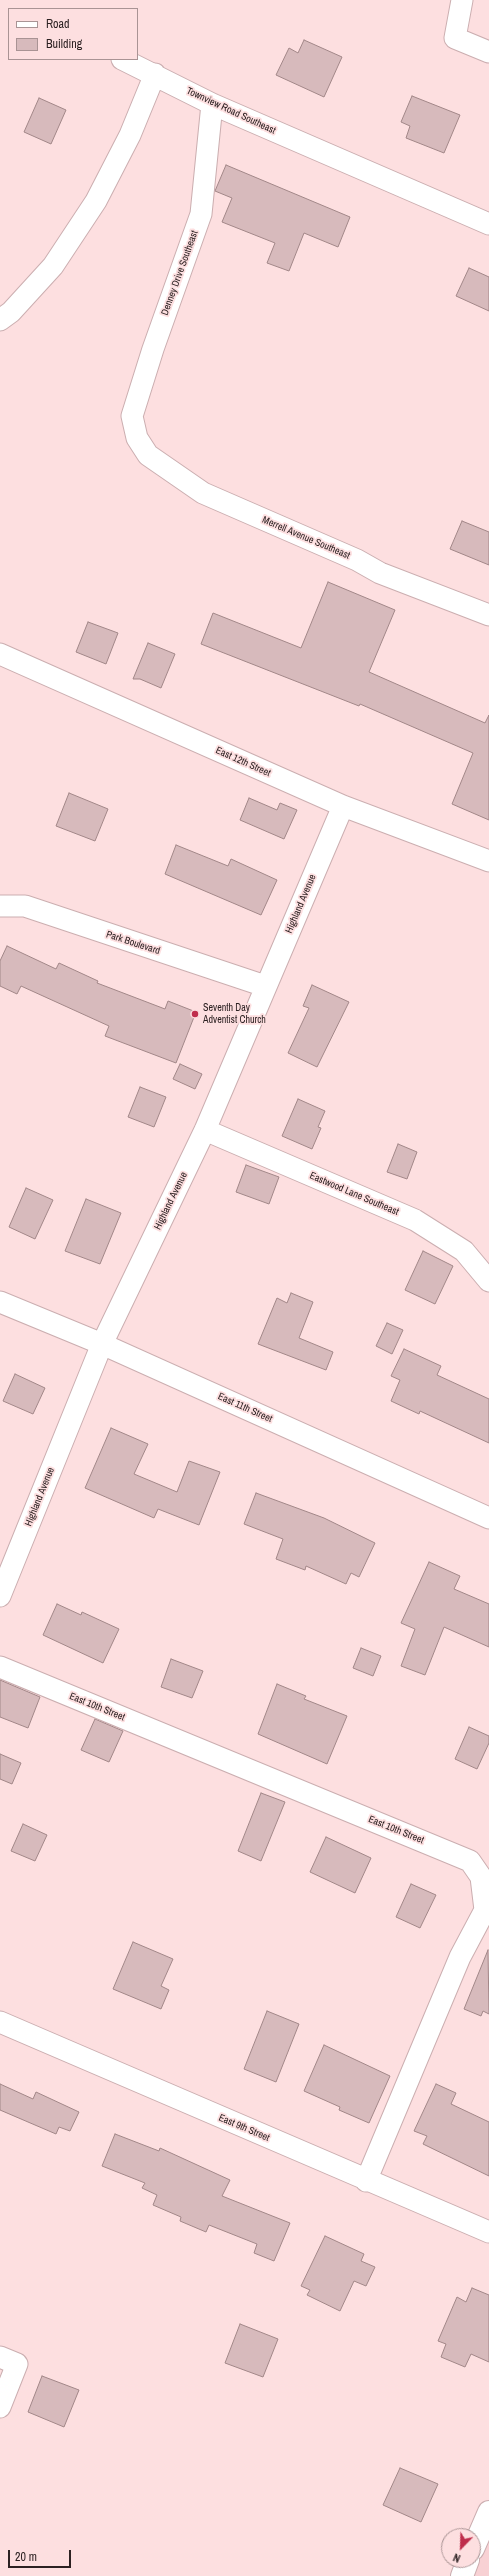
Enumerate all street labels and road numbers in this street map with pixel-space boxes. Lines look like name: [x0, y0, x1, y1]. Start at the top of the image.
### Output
street label: Townview Road Southeast: [184, 85, 278, 137]
street label: Denney Drive Southeast: [159, 229, 201, 317]
street label: Merrell Avenue Southeast: [260, 514, 352, 562]
street label: East 12th Street: [214, 745, 272, 779]
street label: Highland Avenue: [283, 873, 319, 935]
street label: Park Boulevard: [104, 929, 162, 957]
street label: Highland Avenue: [152, 1170, 190, 1232]
street label: Eastwood Lane Southeast: [308, 1170, 400, 1218]
street label: East 11th Street: [216, 1391, 274, 1425]
street label: Highland Avenue: [23, 1466, 57, 1528]
street label: East 10th Street: [67, 1690, 127, 1724]
street label: East 10th Street: [366, 1813, 426, 1847]
street label: East 9th Street: [217, 2112, 271, 2144]

